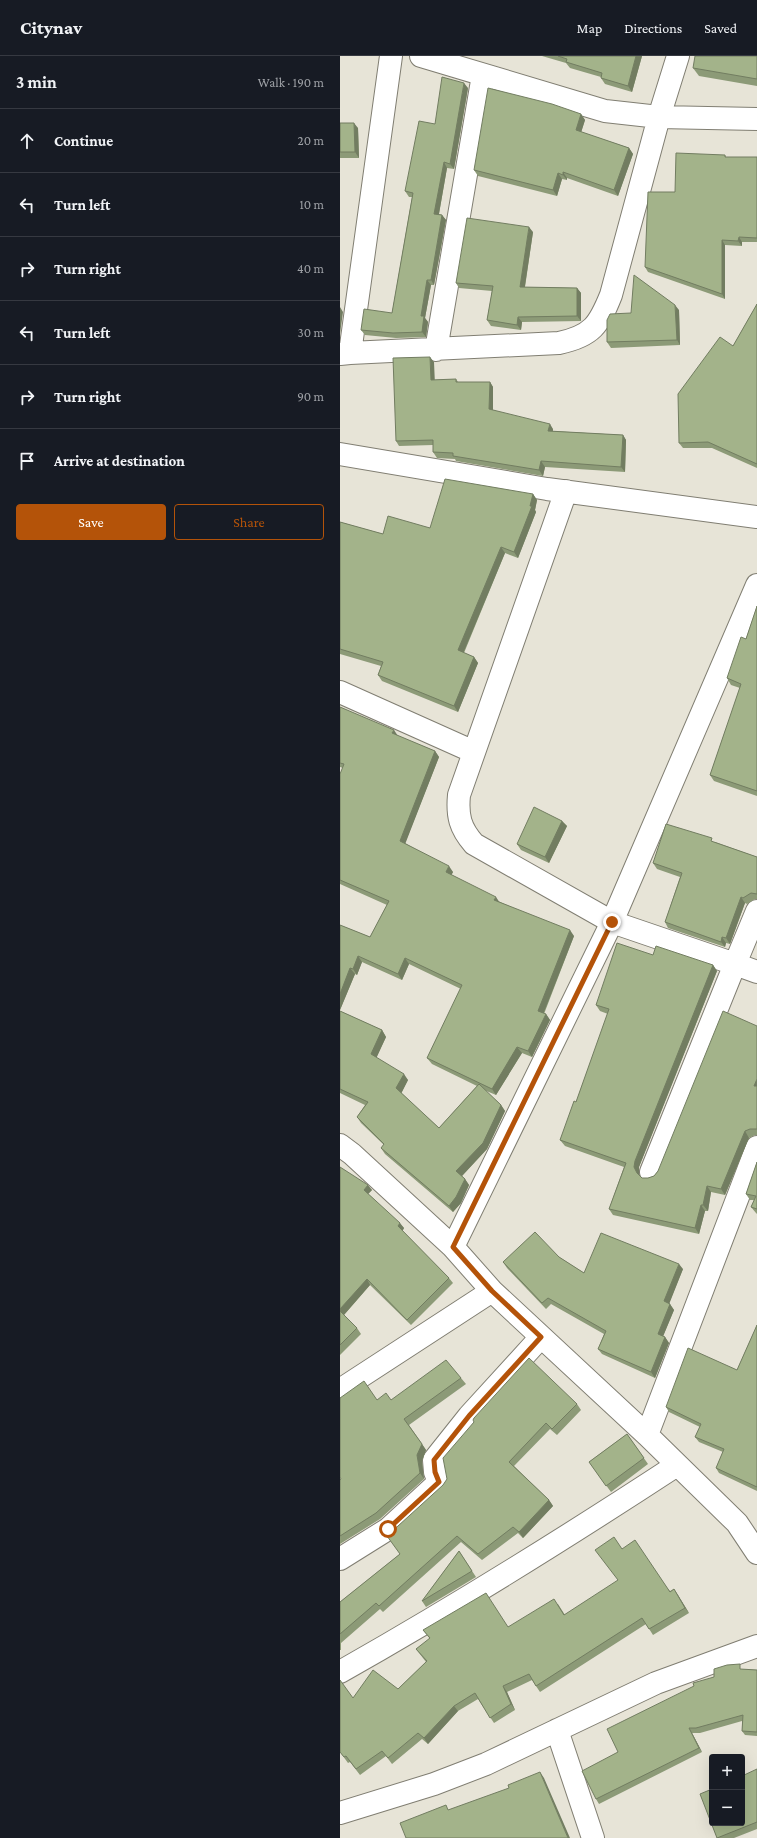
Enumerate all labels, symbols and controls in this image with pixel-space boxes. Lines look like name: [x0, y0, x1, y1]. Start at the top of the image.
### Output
text: Citynav: [20, 17, 82, 38]
text: Map: [577, 20, 602, 36]
text: Directions: [624, 20, 682, 36]
text: Saved: [704, 20, 737, 36]
text: 3 min: [16, 73, 57, 92]
text: Walk · 190 m: [258, 75, 324, 90]
icon: ahead: [16, 130, 38, 152]
text: Continue: [54, 133, 113, 149]
text: 20 m: [298, 133, 324, 148]
icon: left: [16, 194, 38, 216]
text: Turn left: [54, 197, 110, 213]
text: 10 m: [299, 197, 324, 212]
icon: right: [16, 258, 38, 280]
text: Turn right: [54, 261, 121, 277]
text: 40 m: [297, 261, 324, 276]
icon: left: [16, 322, 38, 344]
text: Turn left: [54, 325, 110, 341]
text: 30 m: [298, 325, 324, 340]
icon: right: [16, 386, 38, 408]
text: Turn right: [54, 389, 121, 405]
text: 90 m: [297, 389, 324, 404]
icon: arrive: [16, 450, 38, 472]
text: Arrive at destination: [54, 453, 185, 469]
button: Save: [16, 504, 166, 540]
button: Share: [174, 504, 324, 540]
route end: [603, 913, 621, 931]
route start: [379, 1520, 397, 1538]
map controls: [709, 1754, 745, 1826]
button: +: [709, 1754, 745, 1790]
button: −: [709, 1790, 745, 1826]

